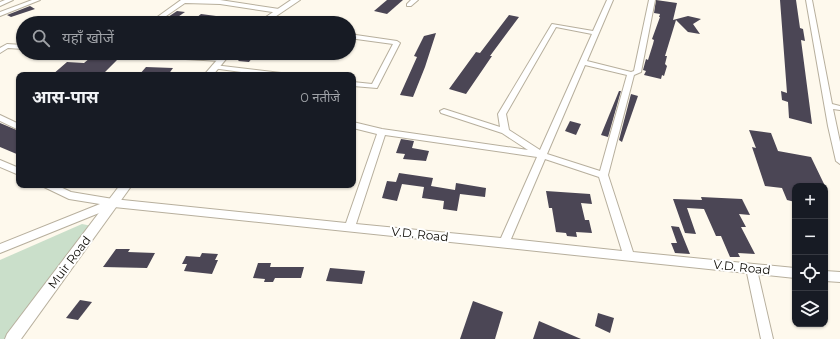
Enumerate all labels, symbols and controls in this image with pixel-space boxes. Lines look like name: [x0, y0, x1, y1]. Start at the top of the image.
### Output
search box: [16, 16, 356, 60]
icon: search: [30, 27, 52, 49]
text: यहाँ खोजें: [62, 28, 114, 47]
text: आस-पास: [32, 87, 99, 107]
text: 0 नतीजे: [300, 89, 340, 105]
map controls: [792, 183, 828, 327]
button: +: [792, 183, 828, 219]
button: −: [792, 219, 828, 255]
street label: V.D. Road: [391, 224, 449, 244]
street label: Muir Road: [44, 233, 94, 291]
button: locate: [792, 255, 828, 291]
street label: V.D. Road: [713, 257, 771, 277]
button: layers: [792, 291, 828, 327]

